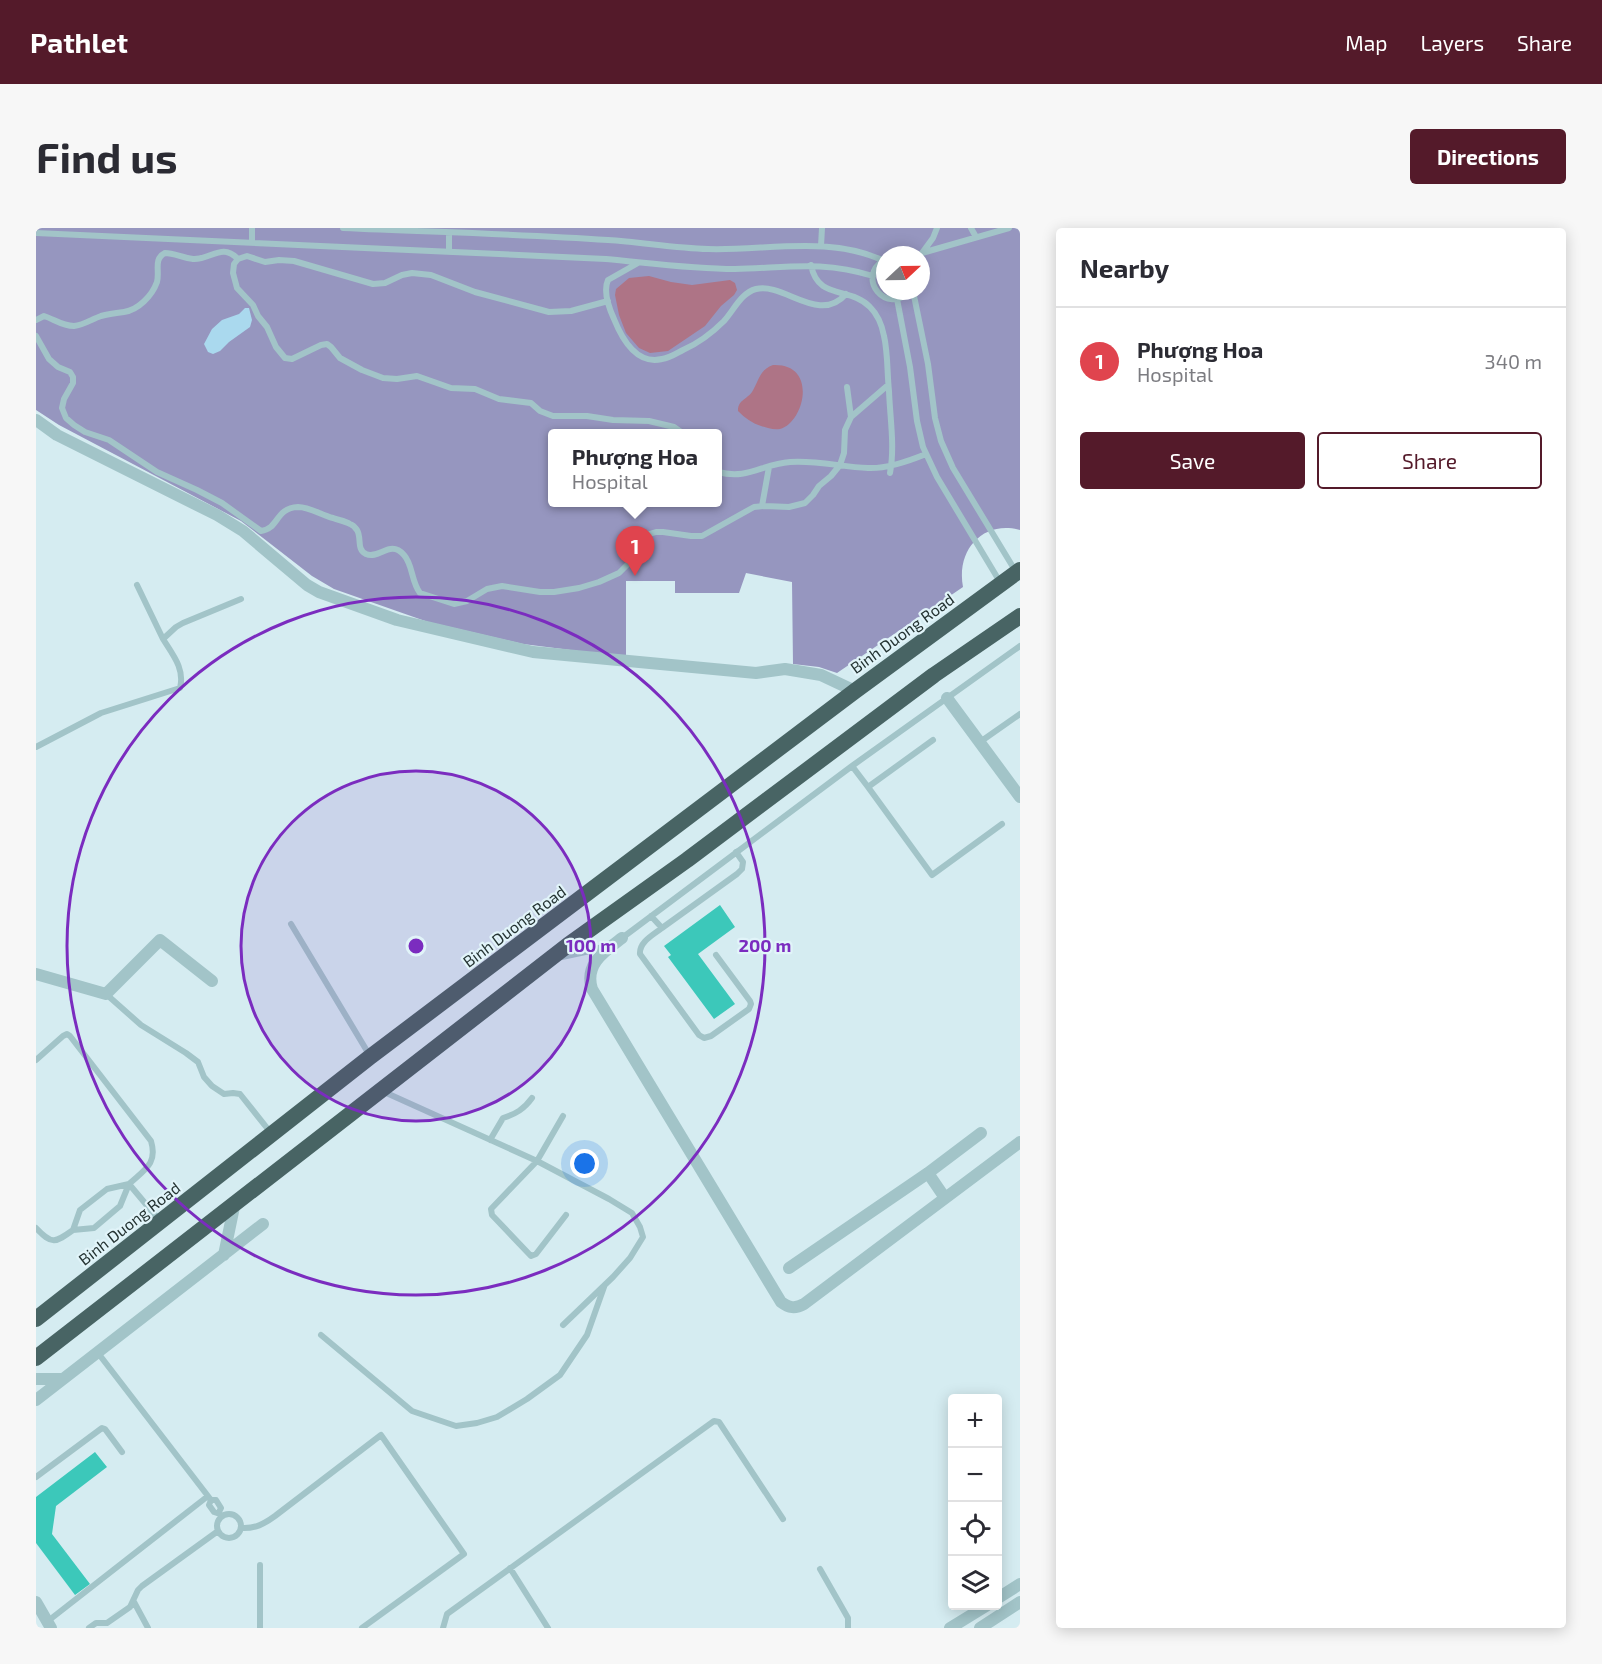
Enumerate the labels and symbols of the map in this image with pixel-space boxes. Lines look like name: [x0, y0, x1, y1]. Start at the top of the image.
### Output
north arrow: [876, 246, 930, 300]
pin: 1: [616, 526, 654, 576]
street label: Binh Duong Road: [846, 589, 958, 677]
street label: Binh Duong Road: [459, 881, 569, 971]
text: 100 m: [566, 934, 616, 956]
text: 200 m: [739, 934, 791, 956]
centre of rings: [406, 936, 426, 956]
your location: [570, 1149, 599, 1178]
street label: Binh Duong Road: [74, 1177, 184, 1269]

